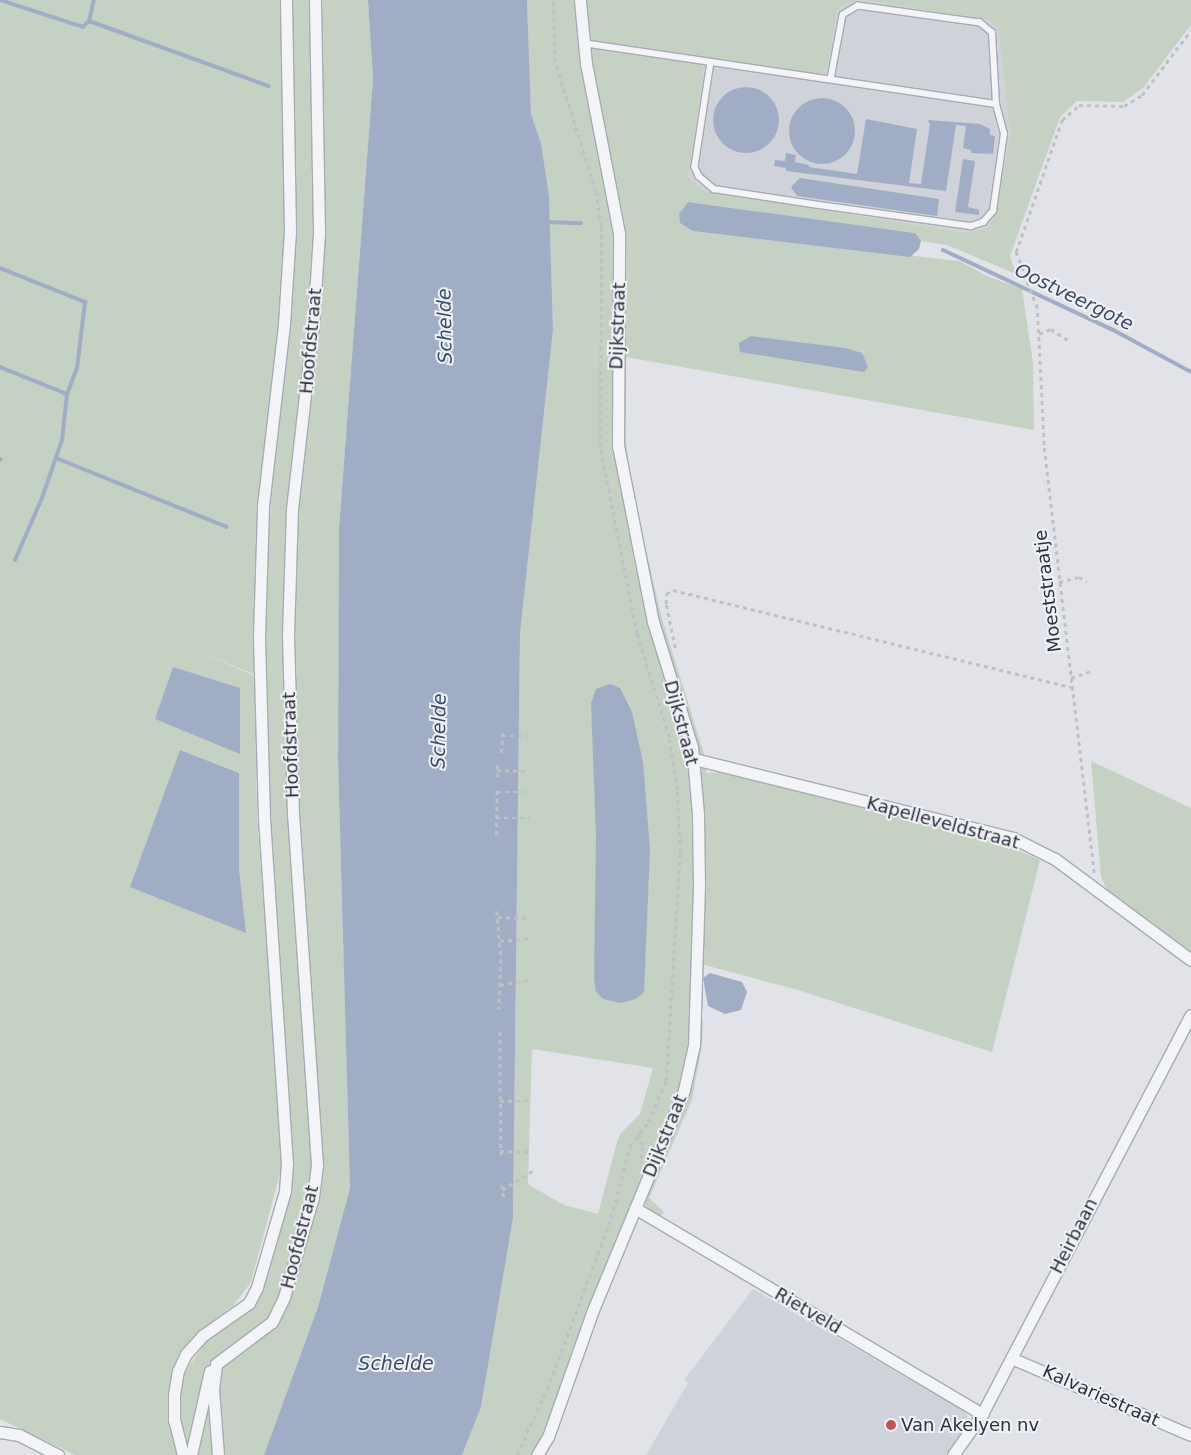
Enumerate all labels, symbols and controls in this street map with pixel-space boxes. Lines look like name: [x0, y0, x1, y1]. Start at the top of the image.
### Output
water label: Oostveergote: [1011, 258, 1137, 336]
street label: Dijkstraat: [606, 282, 630, 370]
street label: Hoofdstraat: [296, 287, 326, 395]
water label: Schelde: [433, 288, 457, 364]
street label: Moeststraatje: [1030, 529, 1066, 653]
street label: Dijkstraat: [659, 678, 703, 768]
street label: Hoofdstraat: [278, 692, 304, 798]
water label: Schelde: [427, 693, 451, 769]
street label: Kapelleveldstraat: [864, 792, 1022, 854]
street label: Dijkstraat: [639, 1092, 691, 1180]
street label: Hoofdstraat: [277, 1183, 323, 1291]
street label: Heirbaan: [1046, 1195, 1102, 1277]
street label: Rietveld: [771, 1283, 845, 1339]
water label: Schelde: [358, 1353, 434, 1375]
street label: Kalvariestraat: [1039, 1361, 1163, 1431]
place label: Van Akelyen nv: [901, 1414, 1039, 1436]
marker: Van Akelyen nv: [885, 1419, 897, 1431]

